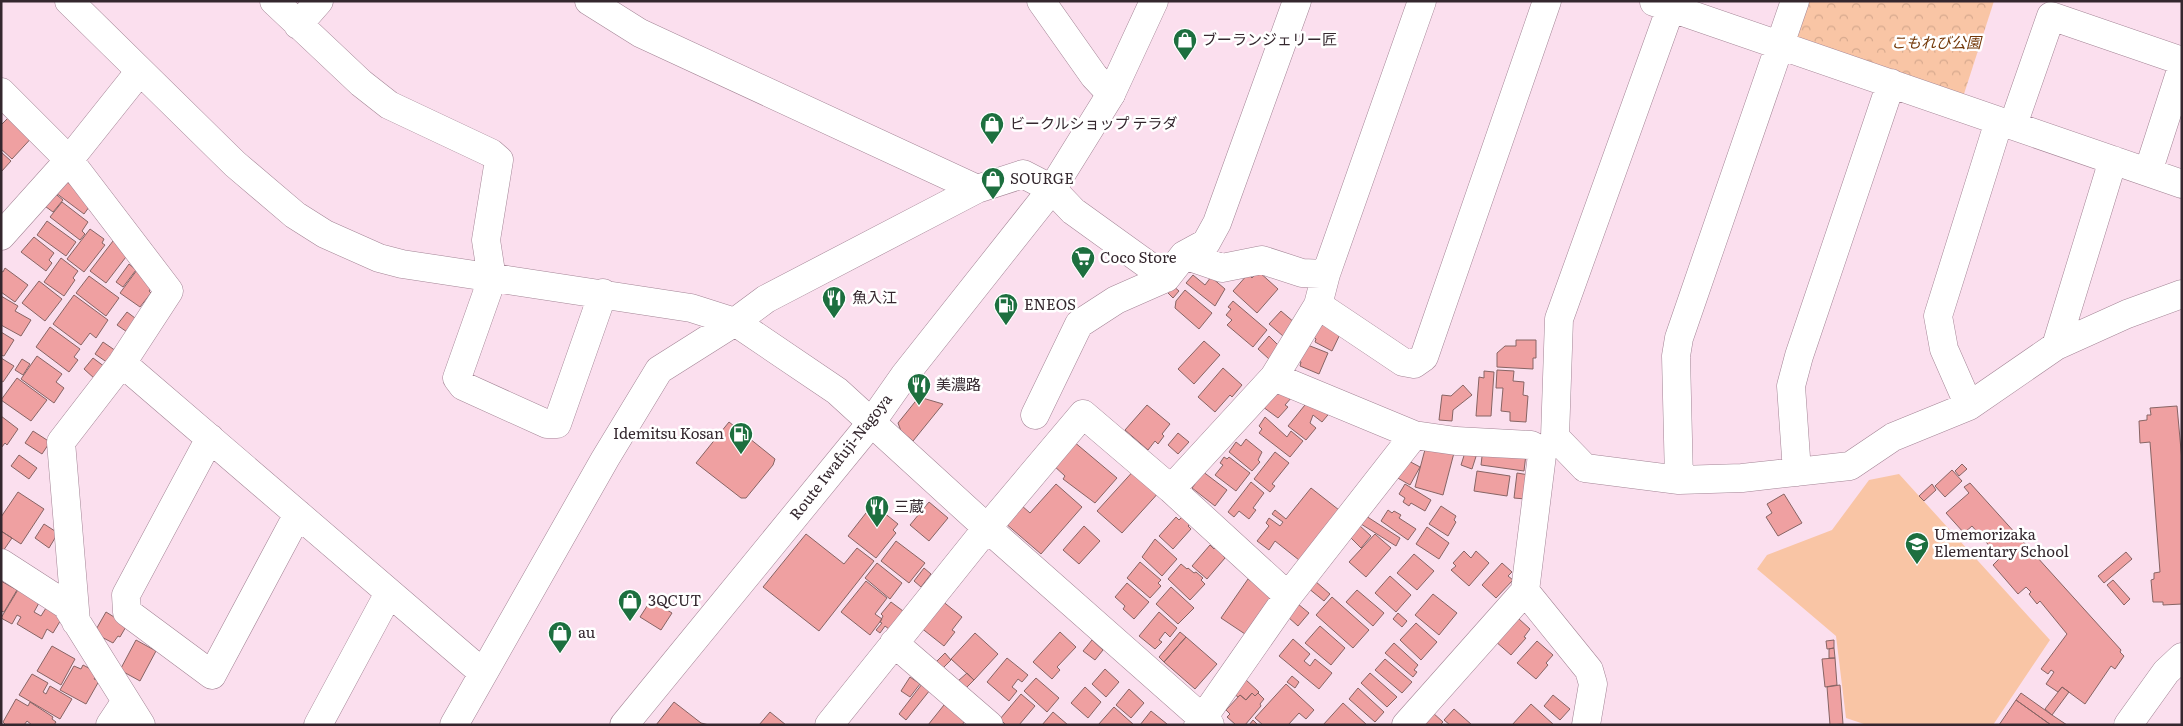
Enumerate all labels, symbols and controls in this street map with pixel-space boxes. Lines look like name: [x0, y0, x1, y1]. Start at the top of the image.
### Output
shop icon: ブーランジェリー匠: [1172, 27, 1198, 61]
place label: ブーランジェリー匠: [1202, 27, 1337, 50]
park label: こもれび公園: [1891, 30, 1983, 53]
shop icon: ビークルショップ テラダ: [979, 111, 1005, 145]
place label: ビークルショップ テラダ: [1010, 111, 1178, 134]
shop icon: SOURGE: [980, 166, 1006, 200]
place label: SOURGE: [1010, 166, 1074, 189]
supermarket icon: Coco Store: [1070, 245, 1096, 279]
place label: Coco Store: [1100, 245, 1177, 268]
restaurant icon: 魚入江: [821, 285, 847, 319]
place label: 魚入江: [852, 285, 897, 308]
fuel station icon: ENEOS: [993, 292, 1019, 326]
place label: ENEOS: [1024, 292, 1076, 315]
restaurant icon: 美濃路: [906, 372, 932, 406]
place label: 美濃路: [936, 372, 981, 395]
street label: Route Iwafuji-Nagoya: [783, 387, 897, 524]
place label: Idemitsu Kosan: [613, 421, 724, 444]
fuel station icon: Idemitsu Kosan: [728, 421, 754, 455]
restaurant icon: 三蔵: [864, 494, 890, 528]
place label: 三蔵: [894, 494, 924, 517]
place label: Umemorizaka Elementary School: [1934, 522, 2069, 562]
school or university icon: Umemorizaka Elementary School: [1904, 531, 1930, 565]
shop icon: 3QCUT: [617, 588, 643, 622]
place label: 3QCUT: [648, 588, 701, 611]
shop icon: au: [547, 620, 573, 654]
place label: au: [578, 620, 596, 643]

